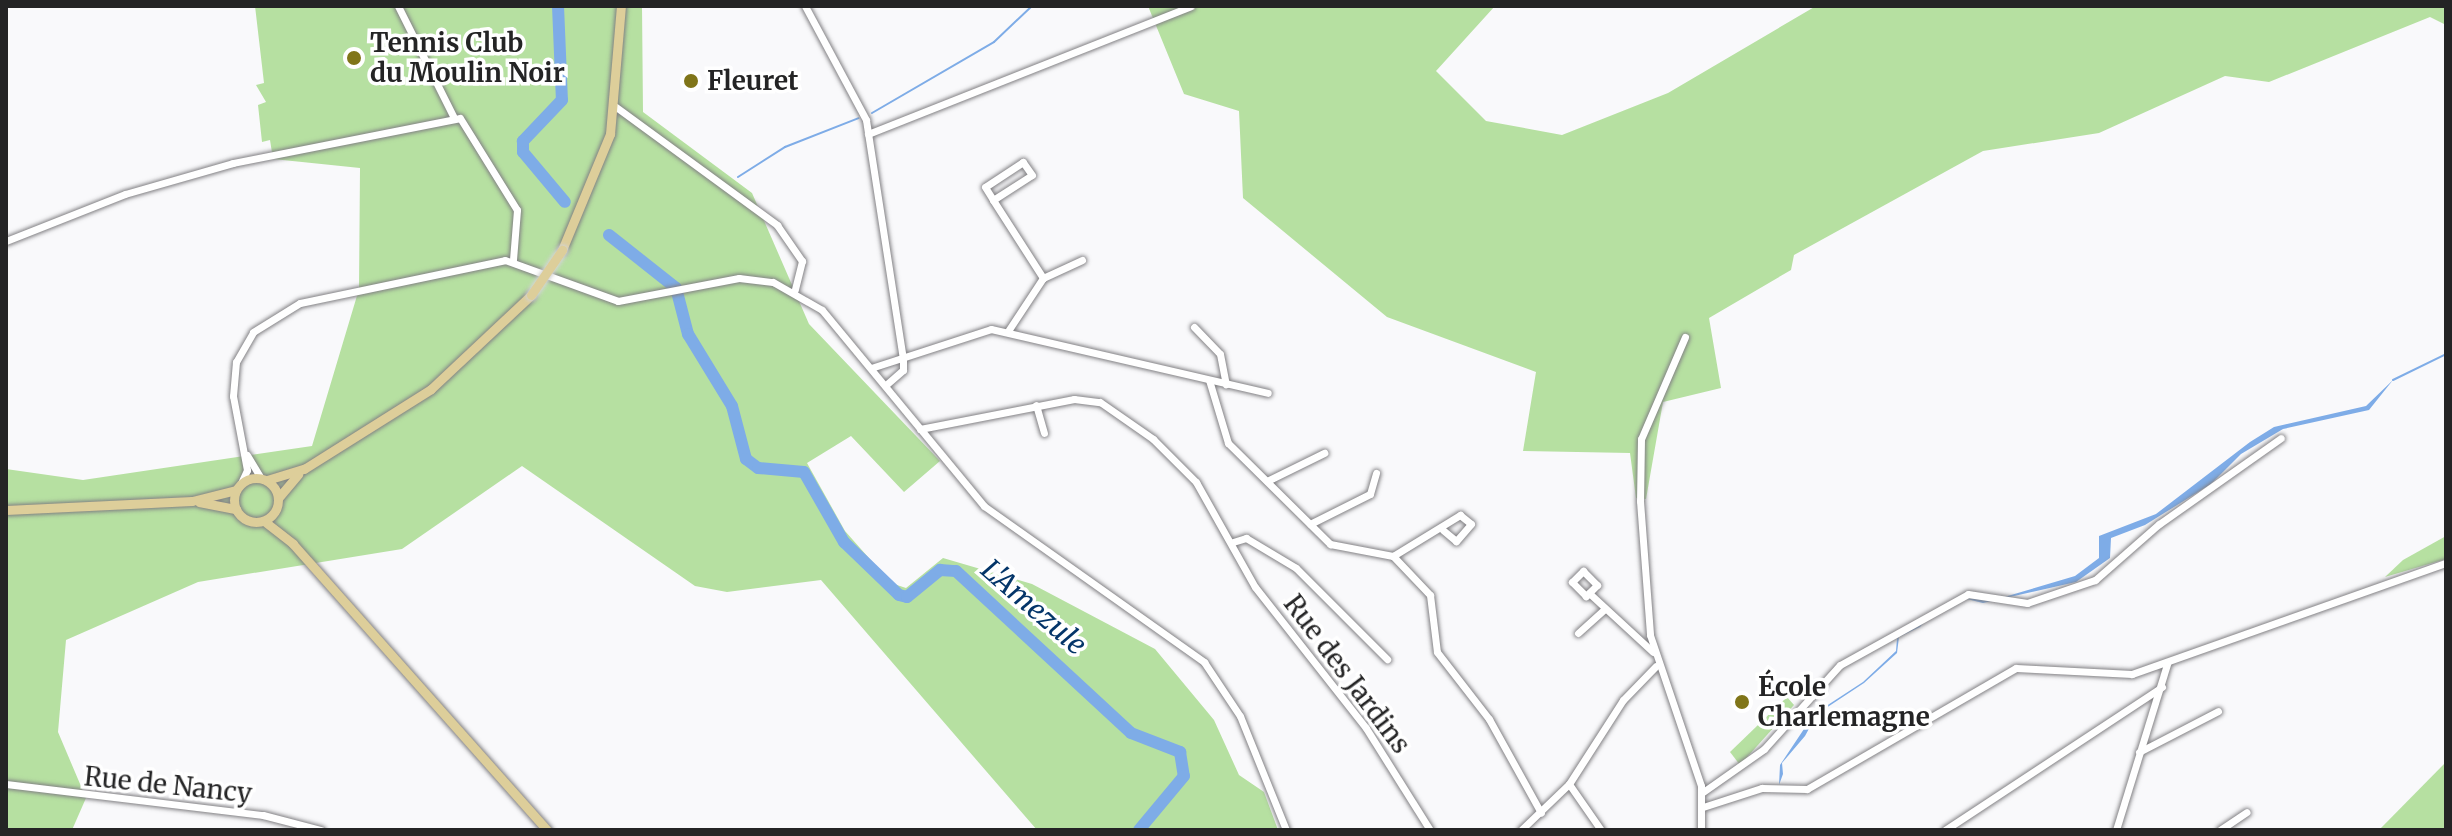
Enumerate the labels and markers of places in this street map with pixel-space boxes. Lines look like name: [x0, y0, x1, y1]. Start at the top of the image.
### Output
place label: Tennis Club du Moulin Noir: [370, 27, 565, 88]
marker: Tennis Club du Moulin Noir: [345, 49, 363, 67]
place label: Fleuret: [707, 65, 798, 97]
marker: Fleuret: [682, 72, 700, 90]
place label: École Charlemagne: [1758, 671, 1930, 732]
marker: École Charlemagne: [1733, 693, 1751, 711]

